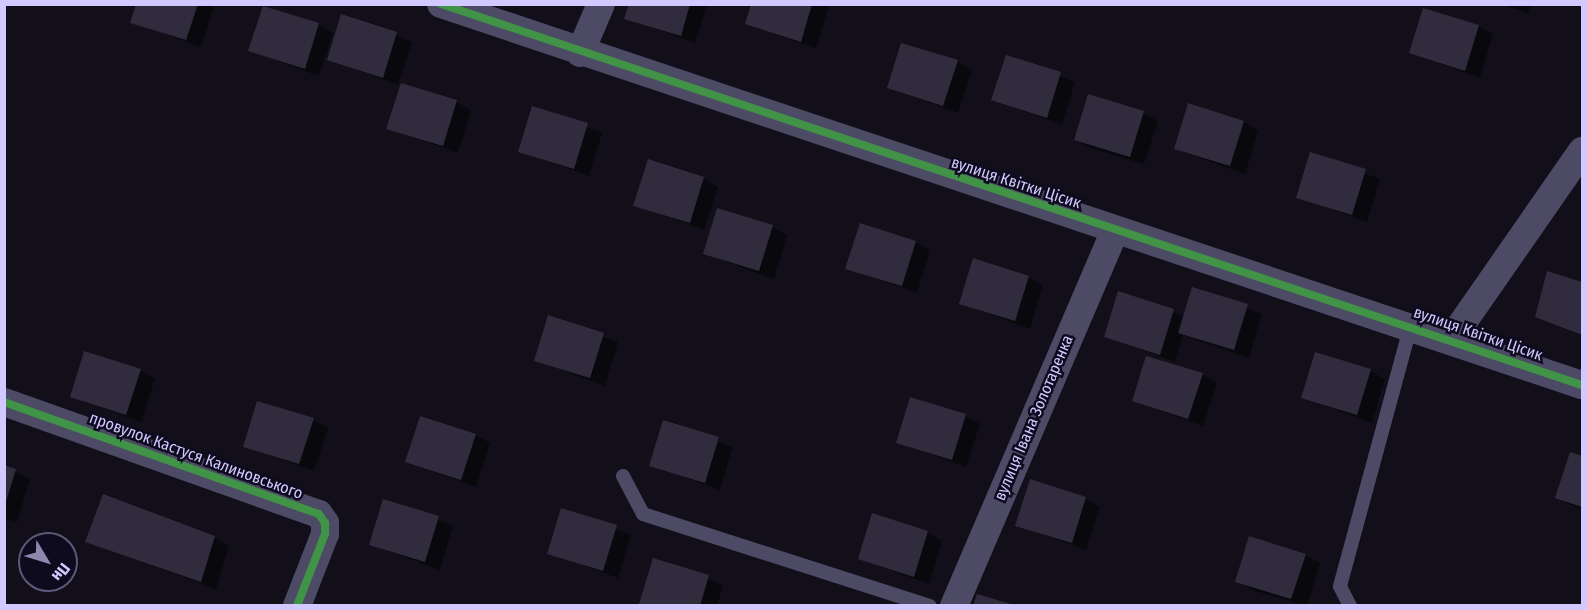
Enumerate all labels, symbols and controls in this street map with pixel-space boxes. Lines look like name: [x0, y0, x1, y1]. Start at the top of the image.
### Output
street label: вулиця Квітки Цісик: [949, 153, 1083, 213]
street label: вулиця Квітки Цісик: [1411, 303, 1545, 365]
street label: вулиця Івана Золотаренка: [990, 332, 1078, 504]
street label: провулок Кастуся Калиновського: [87, 408, 305, 504]
north arrow: [18, 532, 78, 592]
text: Пн: [48, 559, 74, 585]

